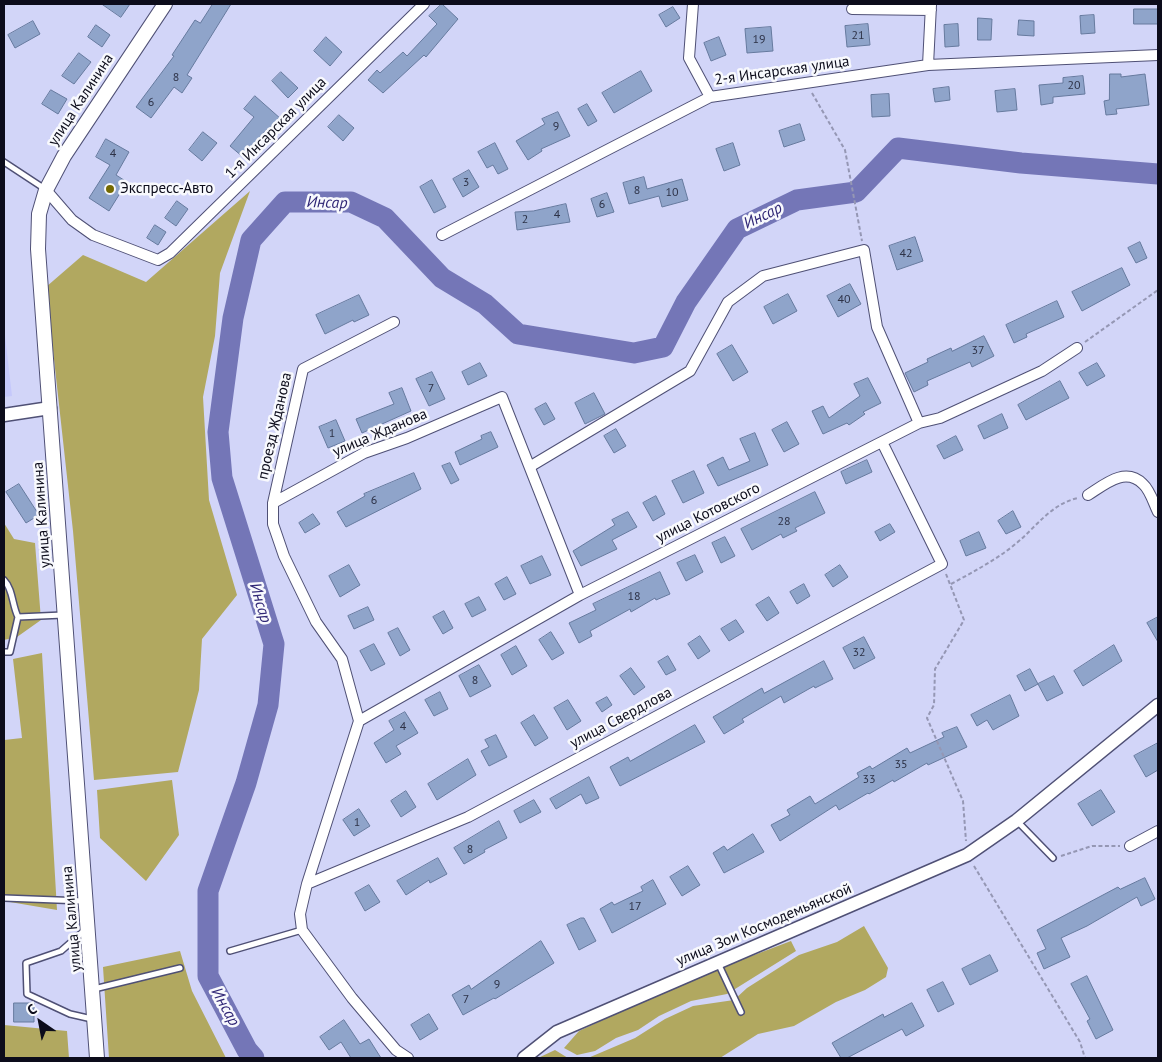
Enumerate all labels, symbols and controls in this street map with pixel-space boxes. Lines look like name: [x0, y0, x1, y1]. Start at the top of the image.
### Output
house number: 21: [851, 29, 865, 43]
house number: 19: [752, 33, 766, 47]
street label: улица Калинина: [44, 51, 118, 149]
street label: 2-я Инсарская улица: [713, 53, 851, 89]
house number: 8: [173, 71, 179, 85]
street label: 1-я Инсарская улица: [222, 74, 330, 182]
house number: 20: [1067, 79, 1081, 93]
house number: 6: [148, 96, 154, 110]
house number: 9: [553, 120, 559, 134]
house number: 4: [110, 147, 116, 161]
house number: 3: [463, 176, 469, 190]
place label: Экспресс-Авто: [120, 180, 213, 198]
marker: Экспресс-Авто: [104, 183, 116, 195]
house number: 8: [634, 184, 640, 198]
house number: 10: [665, 186, 679, 200]
water label: Инсар: [306, 193, 348, 213]
house number: 6: [599, 198, 605, 212]
water label: Инсар: [740, 198, 786, 234]
house number: 4: [554, 208, 560, 222]
house number: 2: [522, 213, 528, 227]
house number: 42: [899, 247, 913, 261]
house number: 40: [837, 293, 851, 307]
house number: 37: [971, 344, 985, 358]
street label: проезд Жданова: [254, 371, 296, 481]
house number: 7: [428, 382, 434, 396]
street label: улица Жданова: [330, 405, 430, 461]
house number: 1: [329, 427, 335, 441]
street label: улица Калинина: [29, 461, 55, 569]
street label: улица Котовского: [653, 479, 763, 547]
house number: 6: [371, 494, 377, 508]
house number: 28: [777, 515, 791, 529]
water label: Инсар: [245, 581, 275, 625]
house number: 18: [627, 590, 641, 604]
house number: 32: [852, 646, 866, 660]
house number: 8: [472, 674, 478, 688]
street label: улица Свердлова: [567, 684, 675, 752]
house number: 4: [400, 720, 406, 734]
house number: 35: [894, 758, 908, 772]
house number: 33: [862, 773, 876, 787]
house number: 1: [354, 816, 360, 830]
house number: 8: [467, 843, 473, 857]
street label: улица Калинина: [58, 865, 86, 973]
street label: улица Зои Космодемьянской: [674, 880, 854, 970]
house number: 17: [628, 900, 642, 914]
house number: 9: [494, 978, 500, 992]
water label: Инсар: [207, 984, 243, 1030]
house number: 7: [463, 993, 469, 1007]
north arrow: [15, 997, 65, 1047]
text: С: [24, 1000, 40, 1019]

